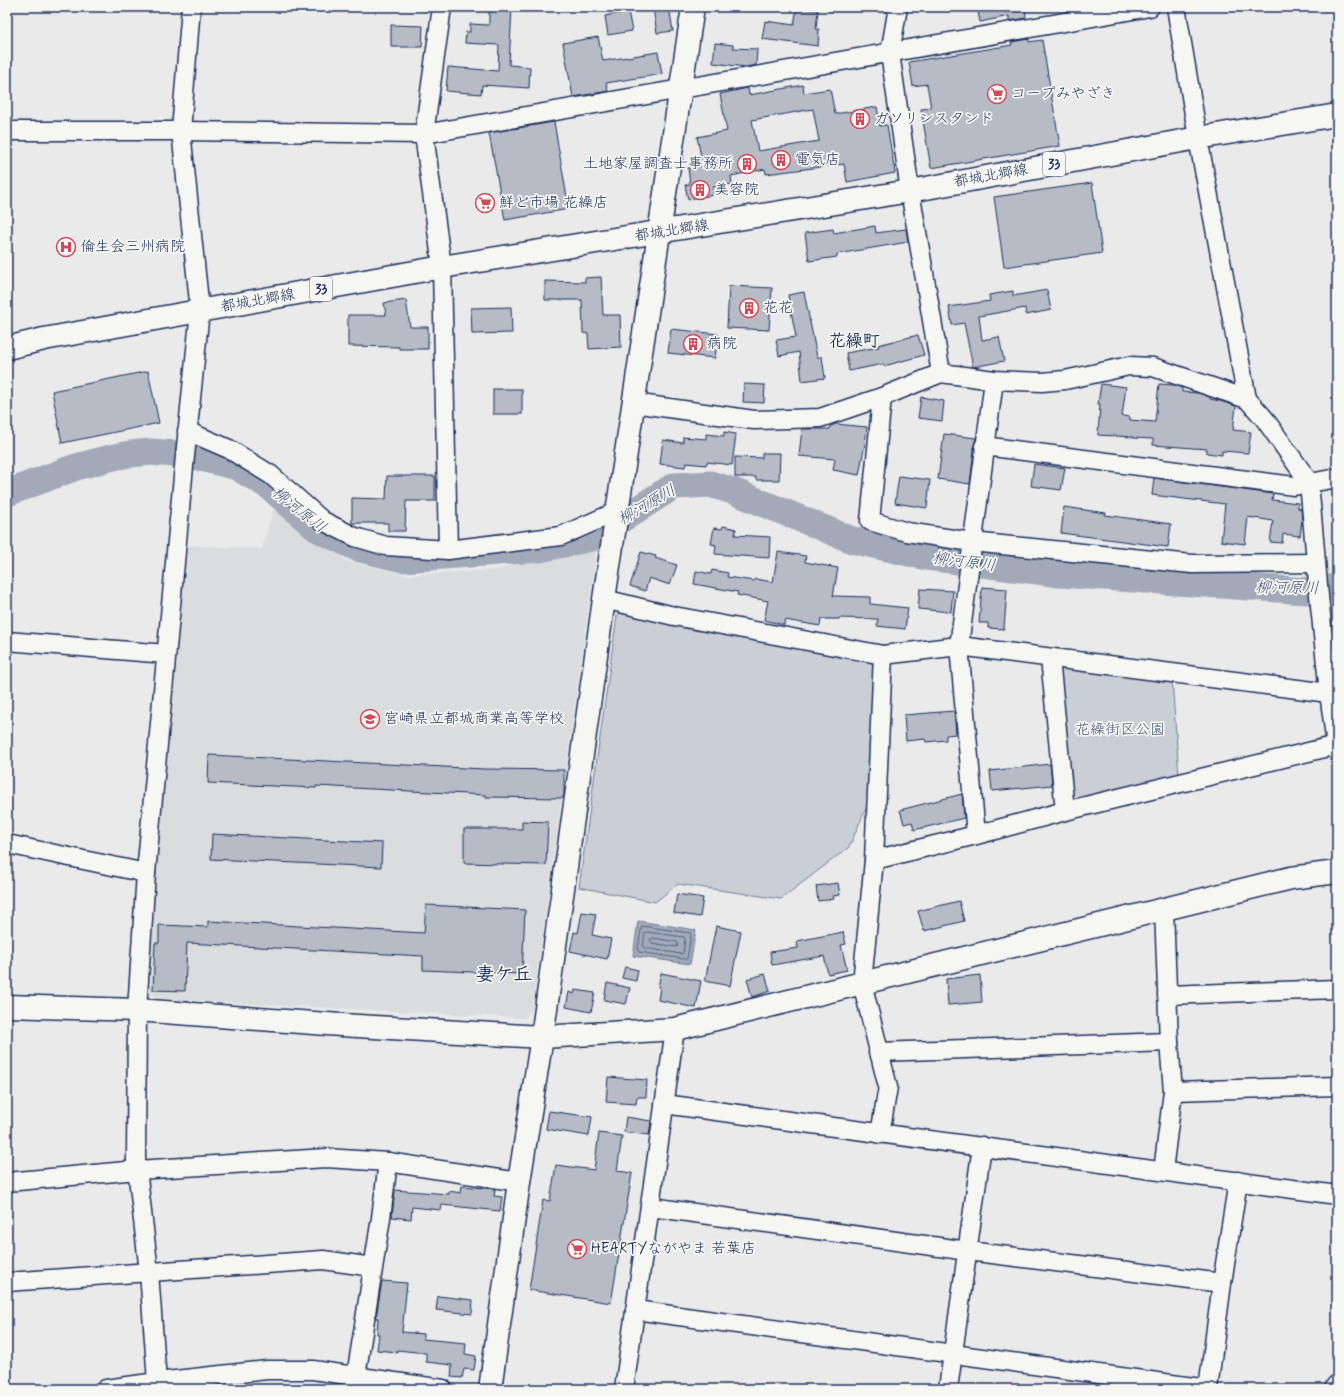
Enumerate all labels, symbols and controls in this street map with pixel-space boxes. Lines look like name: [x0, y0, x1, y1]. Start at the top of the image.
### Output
supermarket icon: コープみやざき: [986, 83, 1008, 105]
place label: コープみやざき: [1011, 84, 1115, 104]
building icon: ガソリンスタンド: [849, 108, 871, 130]
place label: ガソリンスタンド: [874, 109, 994, 129]
building icon: 電気店: [770, 149, 792, 171]
place label: 電気店: [795, 150, 840, 170]
road number: 33: [1043, 152, 1065, 176]
building icon: 土地家屋調査士事務所: [736, 153, 758, 175]
place label: 土地家屋調査士事務所: [583, 154, 733, 174]
street label: 都城北郷線: [952, 160, 1030, 192]
building icon: 美容院: [689, 179, 711, 201]
place label: 美容院: [714, 180, 759, 200]
supermarket icon: 鮮ど市場 花繰店: [474, 192, 496, 214]
place label: 鮮ど市場 花繰店: [499, 193, 608, 213]
street label: 都城北郷線: [633, 215, 711, 247]
hospital icon: 倫生会三州病院: [55, 236, 77, 258]
place label: 倫生会三州病院: [80, 237, 185, 257]
road number: 33: [310, 277, 332, 301]
street label: 都城北郷線: [219, 285, 297, 317]
building icon: 花花: [738, 297, 760, 319]
place label: 花花: [763, 298, 793, 318]
district label: 花繰町: [829, 330, 880, 352]
building icon: 病院: [682, 333, 704, 355]
place label: 病院: [707, 334, 737, 354]
water label: 柳河原川: [614, 480, 680, 530]
water label: 柳河原川: [267, 482, 331, 538]
water label: 柳河原川: [931, 548, 997, 576]
water label: 柳河原川: [1255, 577, 1319, 599]
school or university icon: 宮崎県立都城商業高等学校: [359, 708, 381, 730]
place label: 宮崎県立都城商業高等学校: [384, 709, 564, 729]
park label: 花繰街区公園: [1075, 720, 1165, 740]
district label: 妻ケ丘: [475, 962, 533, 987]
supermarket icon: HEARTYながやま 若葉店: [566, 1238, 588, 1260]
place label: HEARTYながやま 若葉店: [591, 1239, 756, 1259]

